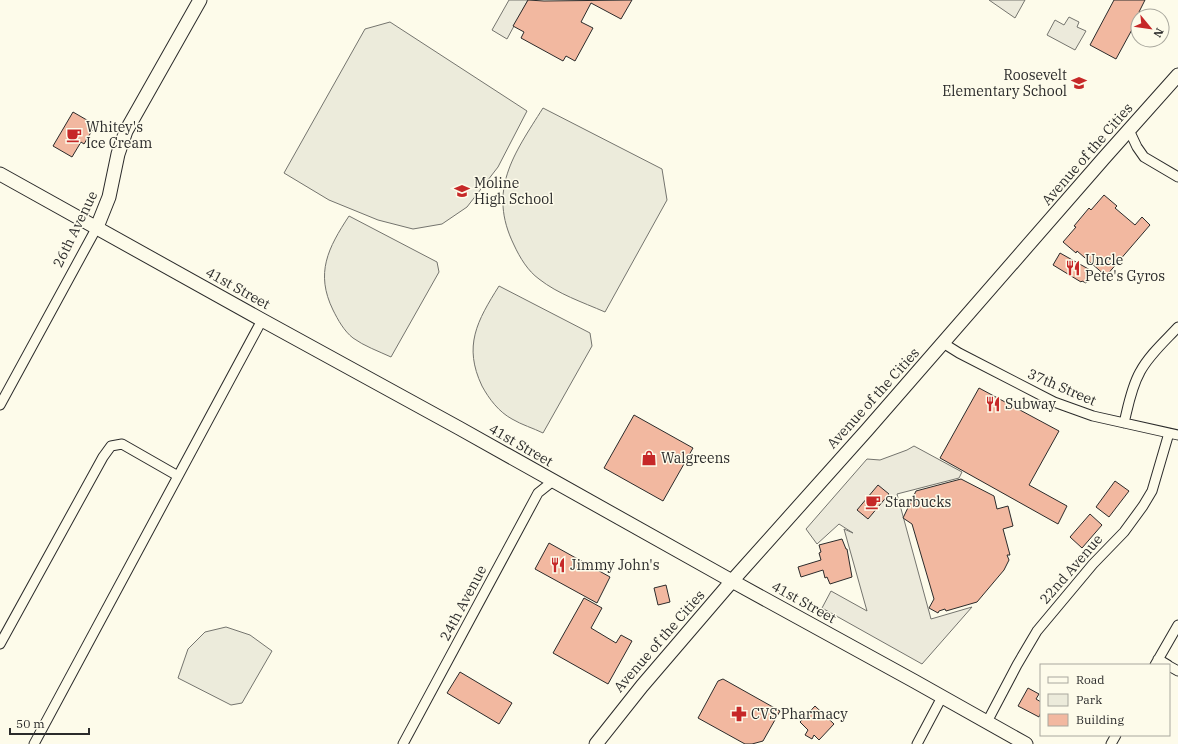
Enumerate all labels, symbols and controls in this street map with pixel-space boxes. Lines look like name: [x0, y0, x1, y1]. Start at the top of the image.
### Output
north arrow: [1130, 8, 1170, 48]
text: N: [1150, 26, 1167, 40]
place label: Roosevelt Elementary School: [942, 66, 1067, 100]
school or university icon: Roosevelt Elementary School: [1070, 74, 1088, 92]
street label: Avenue of the Cities: [1038, 99, 1137, 209]
place label: Whitey's Ice Cream: [86, 118, 152, 152]
cafe icon: Whitey's Ice Cream: [65, 126, 83, 144]
place label: Moline High School: [474, 174, 553, 208]
school or university icon: Moline High School: [453, 182, 471, 200]
street label: 26th Avenue: [49, 188, 101, 270]
place label: Uncle Pete's Gyros: [1085, 251, 1165, 285]
restaurant icon: Uncle Pete's Gyros: [1064, 259, 1082, 277]
street label: 41st Street: [203, 263, 273, 313]
street label: Avenue of the Cities: [823, 344, 923, 452]
street label: 37th Street: [1025, 364, 1099, 410]
restaurant icon: Subway: [984, 395, 1002, 413]
place label: Subway: [1005, 395, 1056, 413]
street label: 41st Street: [486, 419, 556, 471]
shop icon: Walgreens: [640, 449, 658, 467]
place label: Walgreens: [661, 449, 730, 467]
cafe icon: Starbucks: [864, 493, 882, 511]
place label: Starbucks: [885, 493, 951, 511]
street label: 22nd Avenue: [1036, 530, 1106, 608]
restaurant icon: Jimmy John's: [549, 556, 567, 574]
place label: Jimmy John's: [570, 556, 660, 574]
street label: 24th Avenue: [436, 562, 490, 644]
street label: 41st Street: [769, 577, 839, 627]
street label: Avenue of the Cities: [610, 586, 709, 696]
legend: [1040, 664, 1170, 736]
text: Road: [1076, 672, 1105, 687]
text: Park: [1076, 692, 1102, 707]
pharmacy icon: CVS Pharmacy: [730, 705, 748, 723]
place label: CVS Pharmacy: [751, 705, 848, 723]
scale bar: [10, 710, 89, 736]
text: Building: [1076, 712, 1124, 727]
text: 50 m: [16, 716, 45, 731]

